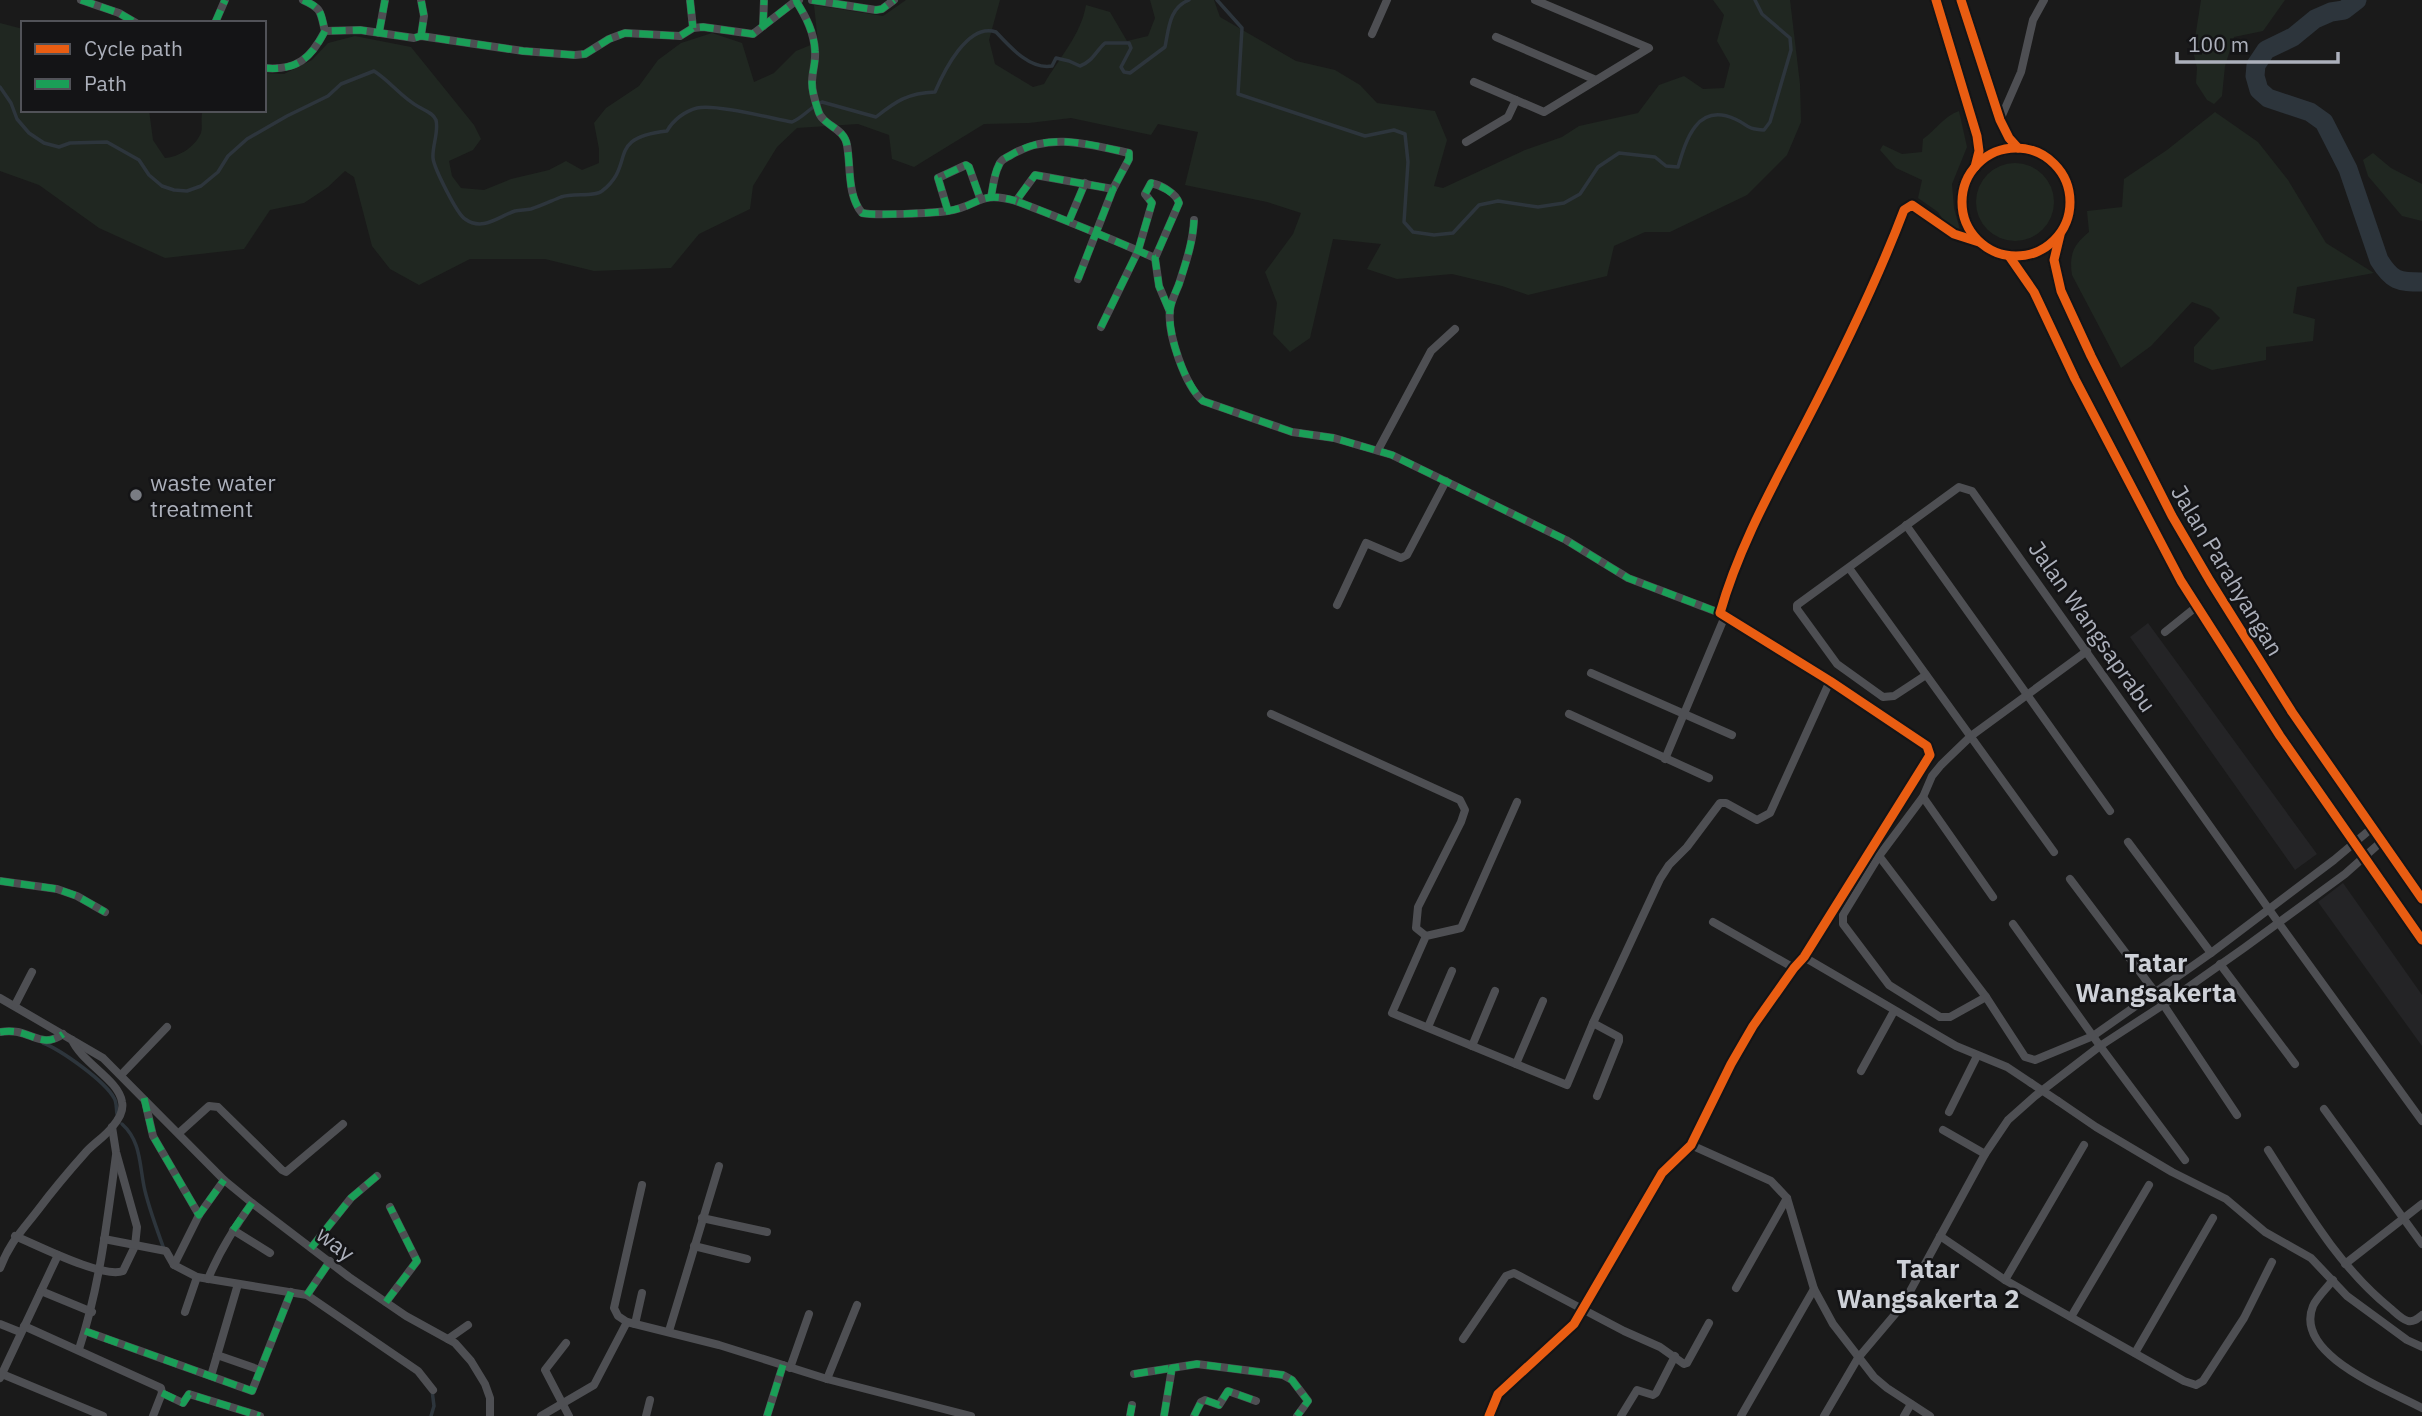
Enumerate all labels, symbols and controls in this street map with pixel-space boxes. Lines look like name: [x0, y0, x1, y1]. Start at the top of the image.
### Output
legend: [21, 21, 266, 112]
scale bar: [2177, 21, 2338, 65]
text: 100 m: [2188, 30, 2249, 58]
text: Cycle path: [84, 34, 183, 62]
text: Path: [84, 69, 127, 97]
place label: waste water treatment: [150, 467, 276, 523]
street label: Jalan Parahyangan: [2165, 479, 2291, 661]
marker: waste water treatment: [128, 487, 144, 503]
street label: Jalan Wangsaprabu: [2023, 534, 2163, 718]
district label: Tatar Wangsakerta: [2075, 945, 2237, 1009]
street label: way: [311, 1219, 362, 1268]
district label: Tatar Wangsakerta 2: [1836, 1251, 2020, 1315]

